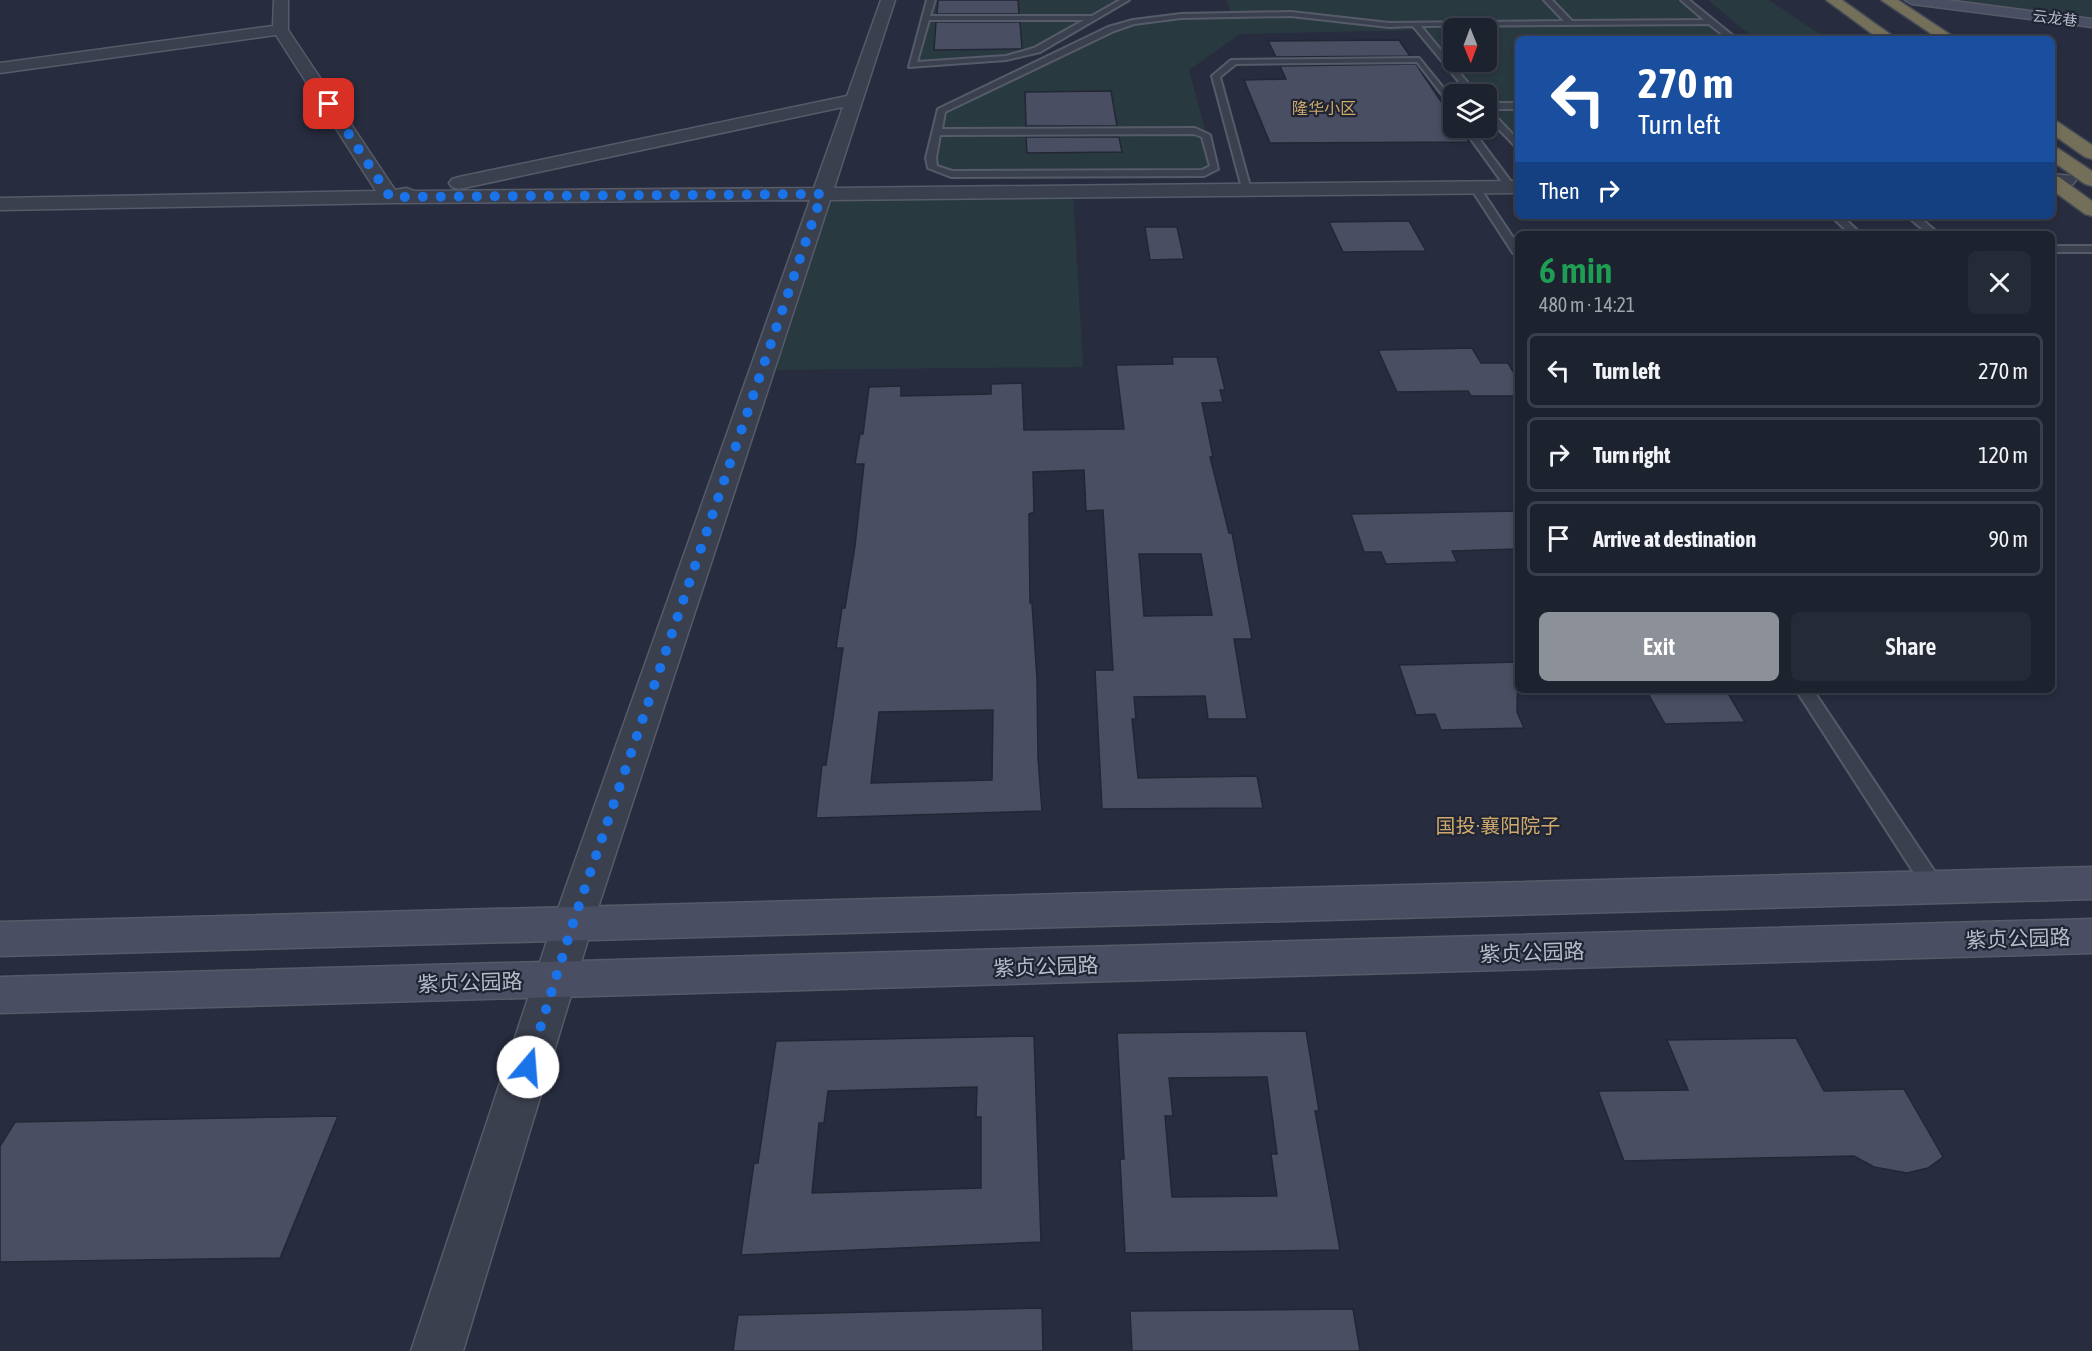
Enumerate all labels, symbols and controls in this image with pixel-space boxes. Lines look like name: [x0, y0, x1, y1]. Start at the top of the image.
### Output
street label: 云龙巷: [2032, 7, 2078, 29]
north arrow: [1443, 18, 1497, 72]
map controls: [1443, 18, 1497, 138]
text: 270 m: [1638, 59, 1733, 107]
icon: left: [1539, 60, 1617, 138]
pin: [303, 78, 354, 129]
button: layers: [1443, 84, 1497, 138]
icon: arrive: [312, 87, 345, 120]
district label: 隆华小区: [1292, 99, 1356, 117]
text: Turn left: [1638, 109, 1721, 140]
icon: right: [1592, 174, 1625, 207]
text: Then: [1539, 178, 1580, 204]
text: 6 min: [1539, 249, 1613, 291]
button: close: [1968, 251, 2031, 314]
text: 480 m · 14:21: [1539, 293, 1635, 316]
icon: left: [1542, 354, 1575, 387]
text: Turn left: [1593, 358, 1660, 384]
text: 270 m: [1978, 358, 2028, 384]
icon: right: [1542, 438, 1575, 471]
text: Turn right: [1593, 442, 1670, 468]
text: 120 m: [1978, 442, 2028, 468]
icon: arrive: [1542, 522, 1575, 555]
text: Arrive at destination: [1593, 526, 1756, 552]
text: 90 m: [1988, 526, 2028, 552]
button: Exit: [1539, 612, 1779, 681]
button: Share: [1791, 612, 2031, 681]
district label: 国投·襄阳院子: [1436, 814, 1560, 837]
street label: 紫贞公园路: [1965, 924, 2071, 952]
street label: 紫贞公园路: [1479, 938, 1585, 966]
street label: 紫贞公园路: [993, 952, 1099, 980]
street label: 紫贞公园路: [417, 968, 523, 996]
position arrow: [496, 1035, 560, 1099]

